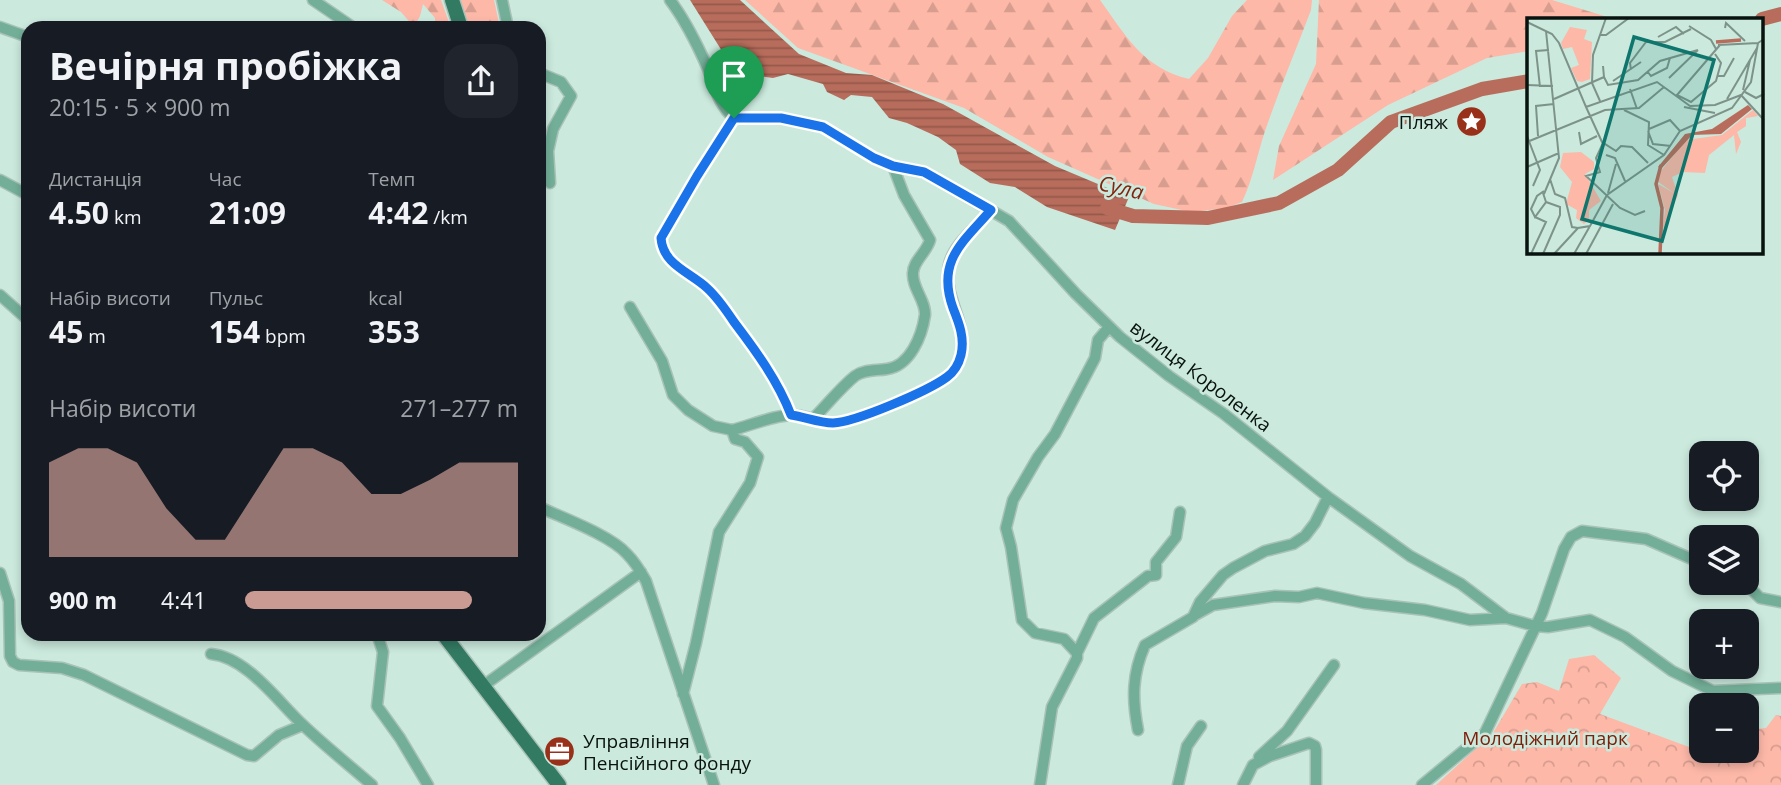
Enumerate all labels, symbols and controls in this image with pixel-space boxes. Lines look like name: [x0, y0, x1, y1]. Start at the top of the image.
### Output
inset map: [1527, 18, 1764, 254]
text: Вечірня пробіжка: [49, 39, 402, 91]
button: share: [444, 44, 518, 118]
pin: [704, 46, 764, 118]
icon: arrive: [715, 57, 753, 95]
text: 20:15 · 5 × 900 m: [49, 91, 231, 123]
place icon: Пляж: [1454, 105, 1488, 139]
place label: Пляж: [1399, 109, 1448, 135]
text: Дистанція: [49, 166, 142, 192]
text: Час: [209, 166, 242, 192]
text: Темп: [368, 166, 415, 192]
water label: Сула: [1096, 168, 1147, 206]
text: 4.50: [49, 192, 109, 233]
text: 21:09: [209, 192, 286, 233]
text: 4:42: [368, 192, 428, 233]
text: km: [109, 204, 142, 230]
text: /km: [428, 204, 468, 230]
text: Набір висоти: [49, 285, 171, 311]
text: Пульс: [209, 285, 263, 311]
text: kcal: [368, 285, 403, 311]
text: 45: [49, 311, 83, 352]
text: 154: [209, 311, 260, 352]
text: 353: [368, 311, 420, 352]
street label: вулиця Короленка: [1125, 314, 1277, 438]
text: m: [83, 323, 106, 349]
text: bpm: [260, 323, 306, 349]
text: Набір висоти: [49, 392, 196, 424]
text: 271–277 m: [400, 392, 518, 424]
map controls: [1689, 441, 1759, 763]
button: locate: [1689, 441, 1759, 511]
button: layers: [1689, 525, 1759, 595]
text: 900 m: [49, 584, 117, 616]
text: 4:41: [161, 584, 207, 616]
button: +: [1689, 609, 1759, 679]
button: −: [1689, 693, 1759, 763]
park label: Молодіжний парк: [1462, 725, 1628, 751]
place label: Управління Пенсійного фонду: [583, 728, 751, 776]
office icon: Управління Пенсійного фонду: [543, 735, 577, 769]

